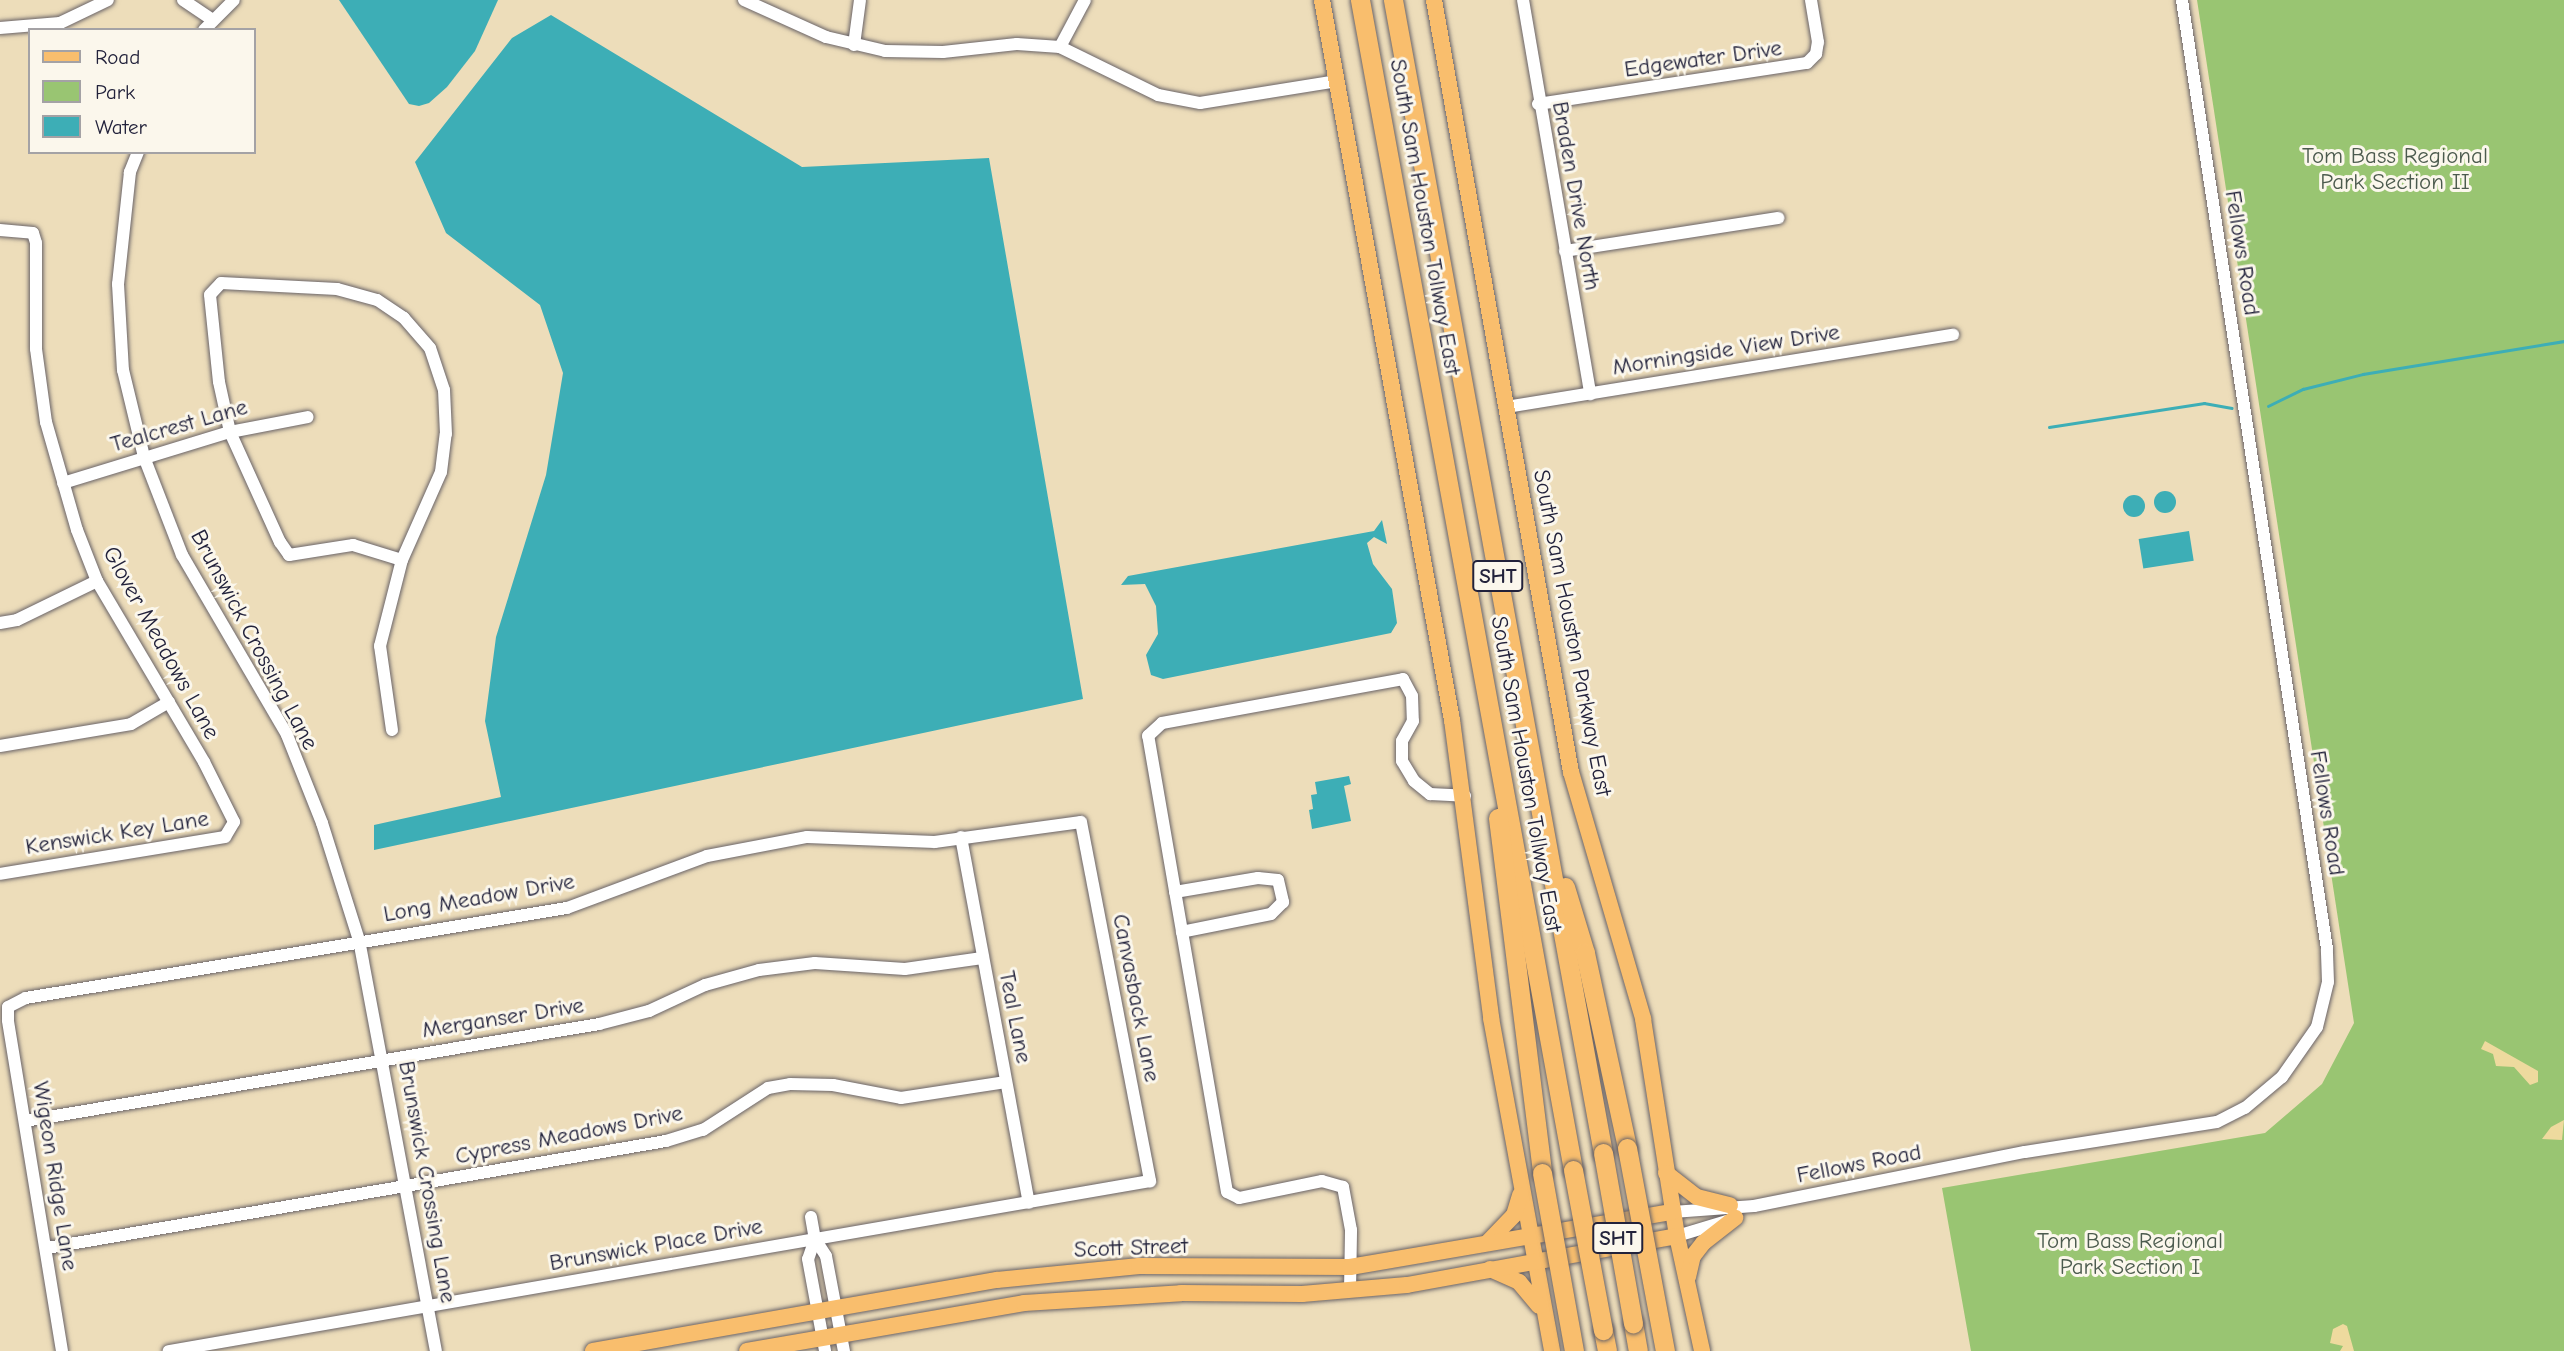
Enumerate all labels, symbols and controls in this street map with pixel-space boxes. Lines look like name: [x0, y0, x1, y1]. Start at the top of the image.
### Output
legend: [28, 28, 256, 154]
street label: Edgewater Drive: [1622, 34, 1784, 84]
text: Road: [95, 45, 140, 69]
street label: South Sam Houston Tollway East: [1384, 57, 1466, 377]
text: Park: [95, 80, 135, 104]
street label: Braden Drive North: [1546, 99, 1606, 293]
text: Water: [95, 115, 147, 139]
park label: Tom Bass Regional Park Section II: [2302, 142, 2488, 196]
street label: Fellows Road: [2218, 189, 2266, 317]
street label: Morningside View Drive: [1610, 318, 1842, 382]
street label: Tealcrest Lane: [107, 393, 251, 459]
street label: South Sam Houston Parkway East: [1527, 467, 1617, 799]
street label: Brunswick Crossing Lane: [184, 525, 324, 755]
street label: Glover Meadows Lane: [97, 542, 225, 744]
road number: SHT: [1472, 558, 1524, 594]
street label: South Sam Houston Tollway East: [1485, 614, 1567, 934]
street label: Fellows Road: [2303, 749, 2351, 877]
street label: Kenswick Key Lane: [23, 805, 211, 861]
street label: Long Meadow Drive: [381, 868, 577, 928]
street label: Canvasback Lane: [1106, 912, 1166, 1084]
street label: Teal Lane: [993, 968, 1037, 1066]
street label: Merganser Drive: [420, 992, 586, 1044]
street label: Brunswick Crossing Lane: [392, 1059, 462, 1305]
street label: Wigeon Ridge Lane: [26, 1079, 84, 1273]
street label: Cypress Meadows Drive: [453, 1099, 685, 1171]
street label: Fellows Road: [1794, 1138, 1924, 1190]
street label: Brunswick Place Drive: [547, 1213, 765, 1277]
road number: SHT: [1592, 1220, 1644, 1256]
park label: Tom Bass Regional Park Section I: [2037, 1227, 2223, 1281]
street label: Scott Street: [1073, 1232, 1189, 1264]

